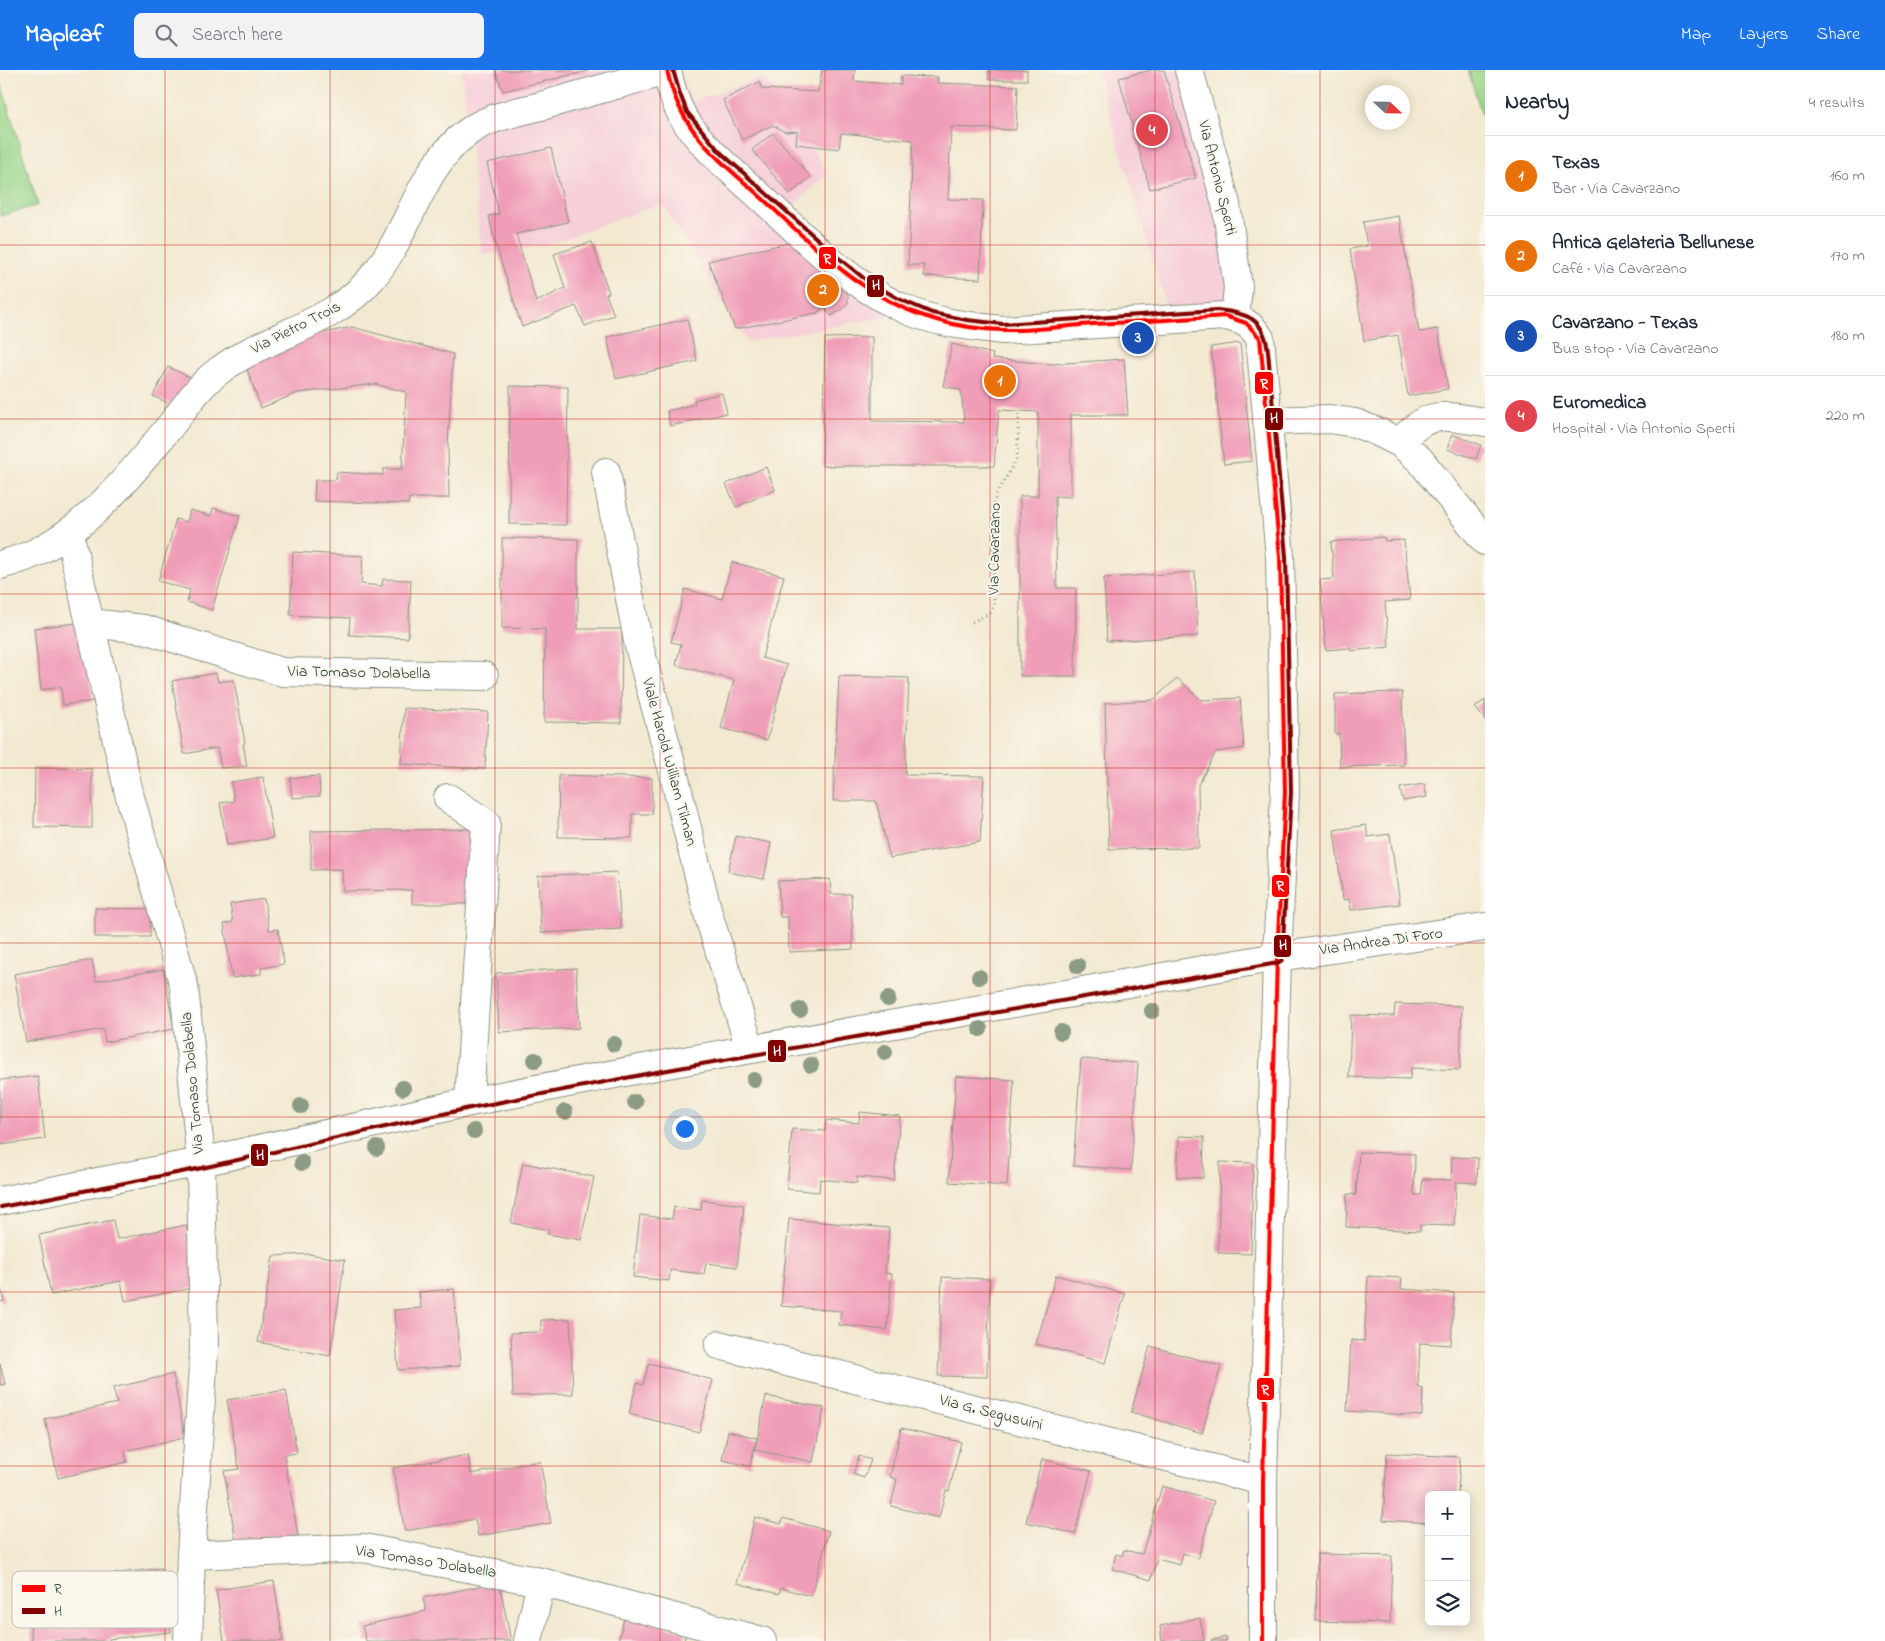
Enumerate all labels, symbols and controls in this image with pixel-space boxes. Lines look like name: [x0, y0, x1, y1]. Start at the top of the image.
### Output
search box: [134, 13, 484, 58]
text: Mapleaf: [25, 18, 104, 53]
icon: search: [152, 21, 180, 49]
text: Search here: [192, 22, 283, 49]
text: Map: [1681, 22, 1711, 48]
text: Layers: [1739, 22, 1789, 48]
text: Share: [1817, 22, 1860, 48]
north arrow: [1365, 85, 1410, 130]
text: Nearby: [1505, 88, 1569, 118]
text: 4 results: [1809, 91, 1865, 115]
pin: 4: [1136, 111, 1168, 149]
street label: Via Antonio Sperti: [1191, 117, 1243, 238]
text: Texas: [1552, 150, 1600, 177]
text: 1: [1518, 164, 1524, 188]
text: 160 m: [1830, 164, 1865, 188]
text: Bar · Via Cavarzano: [1552, 177, 1680, 201]
text: Antica Gelateria Bellunese: [1552, 230, 1754, 257]
text: 2: [1517, 244, 1525, 268]
text: 170 m: [1830, 244, 1865, 268]
line badge: R: [818, 246, 837, 270]
text: R: [822, 249, 832, 270]
text: Café · Via Cavarzano: [1552, 257, 1687, 281]
pin: 2: [807, 271, 839, 309]
line badge: H: [866, 274, 885, 298]
text: H: [872, 276, 880, 297]
street label: Via Pietro Trois: [246, 295, 345, 361]
text: Cavarzano - Texas: [1552, 310, 1698, 337]
pin: 3: [1122, 319, 1154, 357]
text: 3: [1518, 324, 1524, 348]
text: 180 m: [1831, 324, 1865, 348]
text: Bus stop · Via Cavarzano: [1552, 337, 1719, 361]
pin: 1: [984, 362, 1016, 400]
line badge: R: [1254, 371, 1274, 395]
text: R: [1259, 374, 1269, 395]
text: Euromedica: [1552, 390, 1646, 417]
text: 4: [1518, 404, 1524, 428]
text: 220 m: [1826, 404, 1865, 428]
line badge: H: [1264, 407, 1284, 431]
text: H: [1270, 409, 1278, 430]
text: Hospital · Via Antonio Sperti: [1552, 417, 1735, 441]
street label: Via Cavarzano: [982, 503, 1008, 596]
street label: Via Tomaso Dolabella: [286, 660, 431, 686]
street label: Viale Harold William Tilman: [635, 674, 703, 849]
line badge: R: [1271, 874, 1290, 898]
text: R: [1275, 876, 1285, 897]
street label: Via Andrea Di Foro: [1317, 921, 1444, 963]
line badge: H: [1273, 934, 1292, 958]
text: H: [1279, 936, 1287, 957]
street label: Via Tomaso Dolabella: [175, 1011, 211, 1156]
line badge: H: [767, 1039, 787, 1063]
text: H: [773, 1042, 781, 1063]
your location: [672, 1116, 698, 1142]
line badge: H: [250, 1143, 269, 1167]
text: H: [256, 1146, 264, 1167]
line badge: R: [1256, 1377, 1275, 1401]
text: R: [1260, 1380, 1270, 1401]
street label: Via G. Segusuini: [936, 1388, 1045, 1437]
map controls: [1425, 1491, 1470, 1626]
button: +: [1425, 1491, 1470, 1536]
button: −: [1425, 1536, 1470, 1581]
street label: Via Tomaso Dolabella: [353, 1539, 498, 1585]
legend: [12, 1571, 178, 1628]
text: R: [54, 1579, 62, 1600]
button: layers: [1425, 1581, 1470, 1626]
text: H: [54, 1602, 62, 1623]

